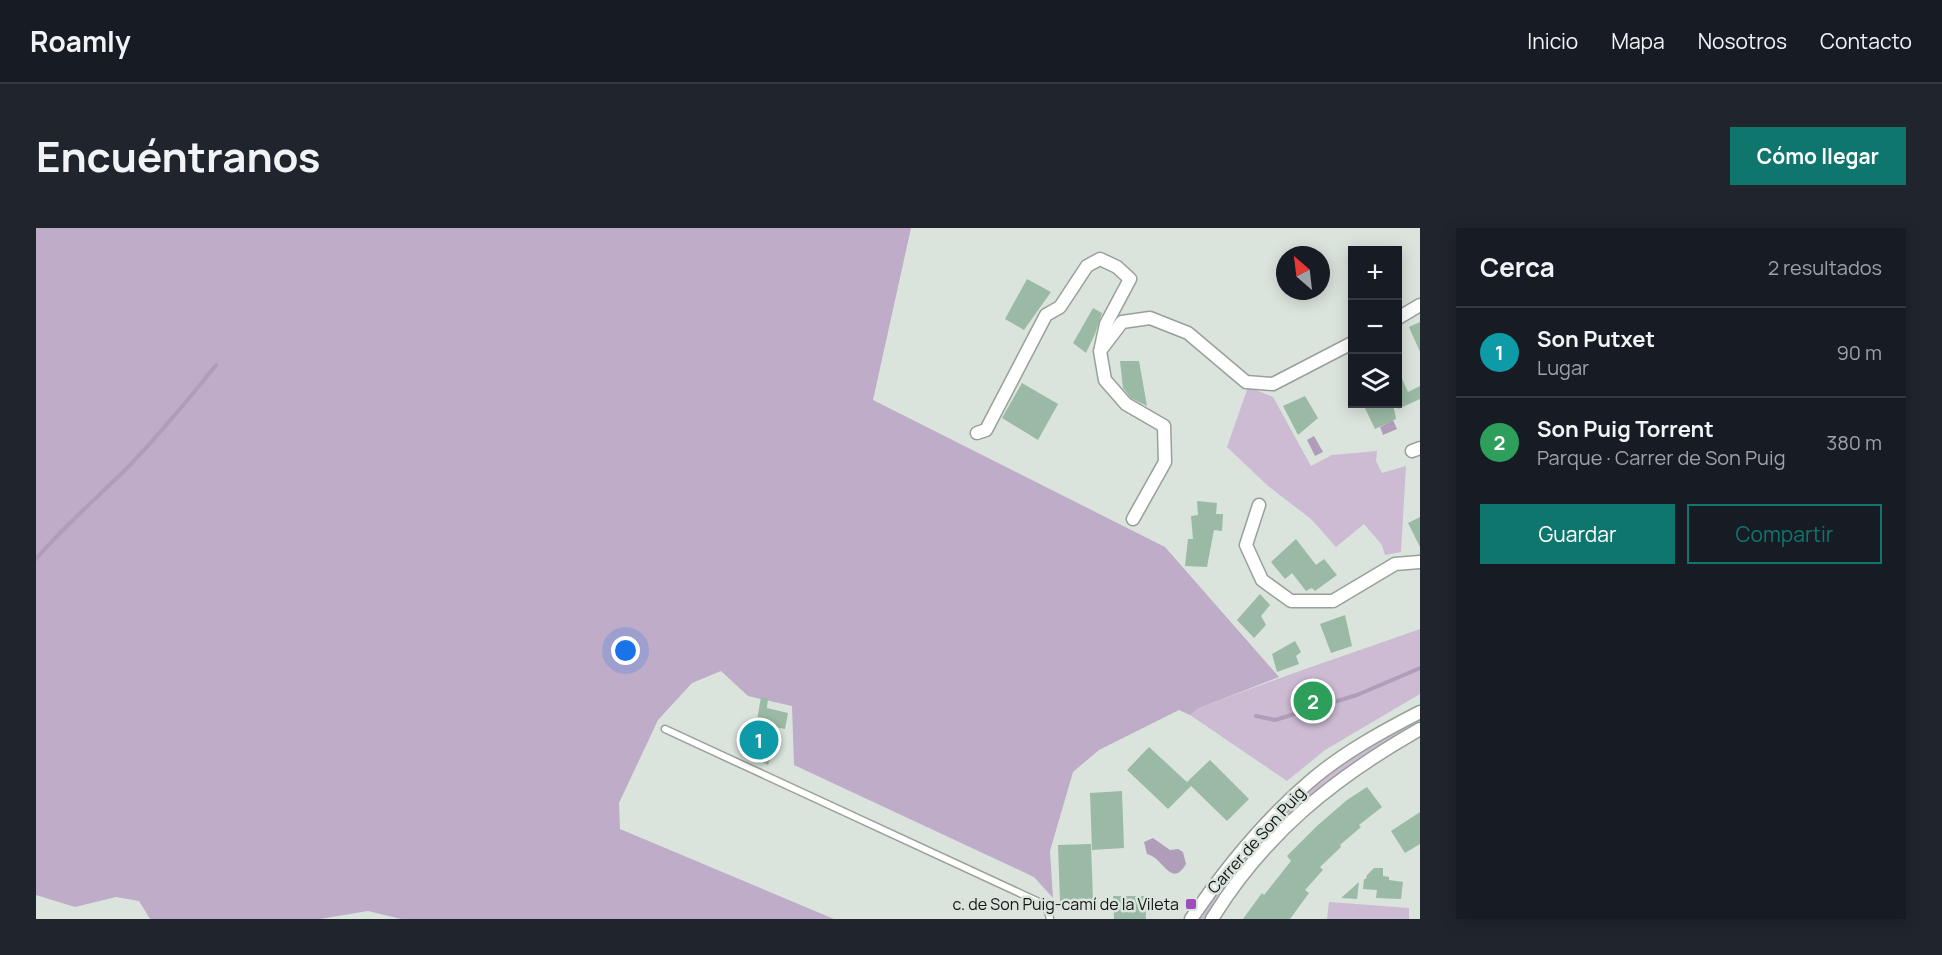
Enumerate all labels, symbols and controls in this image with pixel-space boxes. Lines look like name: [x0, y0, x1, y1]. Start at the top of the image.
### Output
text: Roamly: [30, 22, 131, 60]
text: Inicio: [1527, 27, 1578, 55]
text: Mapa: [1611, 27, 1665, 55]
text: Nosotros: [1698, 27, 1787, 55]
text: Contacto: [1820, 27, 1912, 55]
text: Encuéntranos: [36, 127, 321, 185]
button: Cómo llegar: [1730, 127, 1906, 185]
north arrow: [1276, 246, 1330, 300]
map controls: [1348, 246, 1402, 408]
button: +: [1348, 246, 1402, 300]
text: Cerca: [1480, 249, 1555, 285]
text: 2 resultados: [1768, 254, 1882, 281]
button: −: [1348, 300, 1402, 354]
text: Son Putxet: [1537, 324, 1655, 354]
text: 1: [1495, 339, 1504, 366]
text: 90 m: [1836, 339, 1882, 366]
button: layers: [1348, 354, 1402, 408]
text: Lugar: [1537, 354, 1589, 381]
text: Son Puig Torrent: [1537, 414, 1714, 444]
text: 2: [1494, 429, 1505, 456]
text: 380 m: [1826, 429, 1882, 456]
text: Parque · Carrer de Son Puig: [1537, 444, 1785, 471]
button: Guardar: [1480, 504, 1675, 564]
button: Compartir: [1687, 504, 1882, 564]
your location: [611, 636, 640, 665]
pin: 2: [1294, 678, 1332, 724]
pin: 1: [740, 718, 778, 762]
street label: Carrer de Son Puig: [1202, 782, 1310, 898]
place label: c. de Son Puig-camí de la Vileta: [953, 893, 1179, 915]
marker: c. de Son Puig-camí de la Vileta: [1184, 897, 1198, 911]

